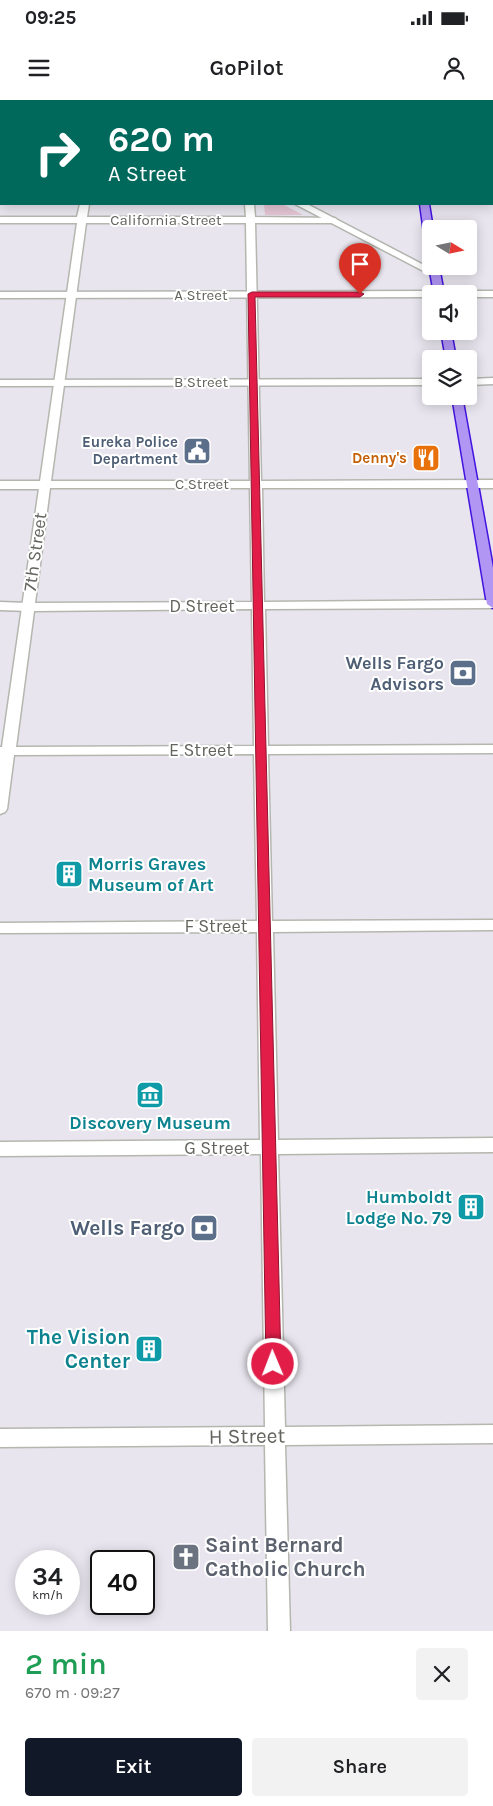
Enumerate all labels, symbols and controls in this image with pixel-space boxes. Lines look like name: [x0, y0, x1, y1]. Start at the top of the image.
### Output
text: 09:25: [25, 7, 76, 29]
icon: menu: [25, 54, 53, 82]
icon: person: [440, 54, 468, 82]
text: GoPilot: [209, 55, 284, 81]
text: 620 m: [108, 119, 215, 160]
icon: right: [25, 120, 90, 185]
text: A Street: [108, 161, 186, 187]
street label: California Street: [110, 211, 222, 229]
north arrow: [422, 220, 478, 275]
map controls: [422, 220, 477, 405]
pin: [339, 243, 381, 294]
icon: arrive: [346, 250, 374, 278]
button: sound: [422, 285, 477, 340]
street label: A Street: [174, 286, 228, 304]
button: layers: [422, 350, 477, 405]
street label: B Street: [174, 373, 228, 391]
place label: Eureka Police Department: [82, 433, 178, 468]
public building icon: Eureka Police Department: [182, 436, 212, 466]
restaurant icon: Denny's: [411, 443, 441, 473]
place label: Denny's: [352, 449, 407, 467]
street label: C Street: [175, 475, 229, 493]
street label: 7th Street: [19, 511, 51, 593]
street label: D Street: [169, 595, 235, 617]
place label: Wells Fargo Advisors: [346, 652, 444, 695]
bank icon: Wells Fargo Advisors: [448, 658, 478, 688]
street label: E Street: [169, 739, 233, 761]
place label: Morris Graves Museum of Art: [88, 853, 214, 896]
building icon: Morris Graves Museum of Art: [54, 859, 84, 889]
street label: F Street: [184, 915, 248, 937]
museum icon: Discovery Museum: [135, 1080, 165, 1110]
place label: Discovery Museum: [69, 1112, 231, 1134]
street label: G Street: [184, 1137, 250, 1159]
place label: Humboldt Lodge No. 79: [346, 1186, 452, 1229]
building icon: Humboldt Lodge No. 79: [456, 1192, 486, 1222]
bank icon: Wells Fargo: [189, 1213, 219, 1243]
place label: Wells Fargo: [70, 1216, 185, 1240]
place label: The Vision Center: [27, 1325, 131, 1373]
building icon: The Vision Center: [134, 1334, 164, 1364]
position arrow: [246, 1337, 298, 1389]
street label: H Street: [208, 1423, 286, 1449]
place label: Saint Bernard Catholic Church: [205, 1533, 366, 1581]
church icon: Saint Bernard Catholic Church: [171, 1542, 201, 1572]
speed limit sign: 40: [90, 1550, 155, 1615]
text: 34: [32, 1562, 63, 1591]
text: km/h: [32, 1588, 63, 1602]
text: 2 min: [25, 1646, 107, 1682]
button: close: [416, 1648, 468, 1700]
text: 670 m · 09:27: [25, 1683, 120, 1702]
button: Exit: [25, 1738, 242, 1796]
button: Share: [252, 1738, 468, 1796]

